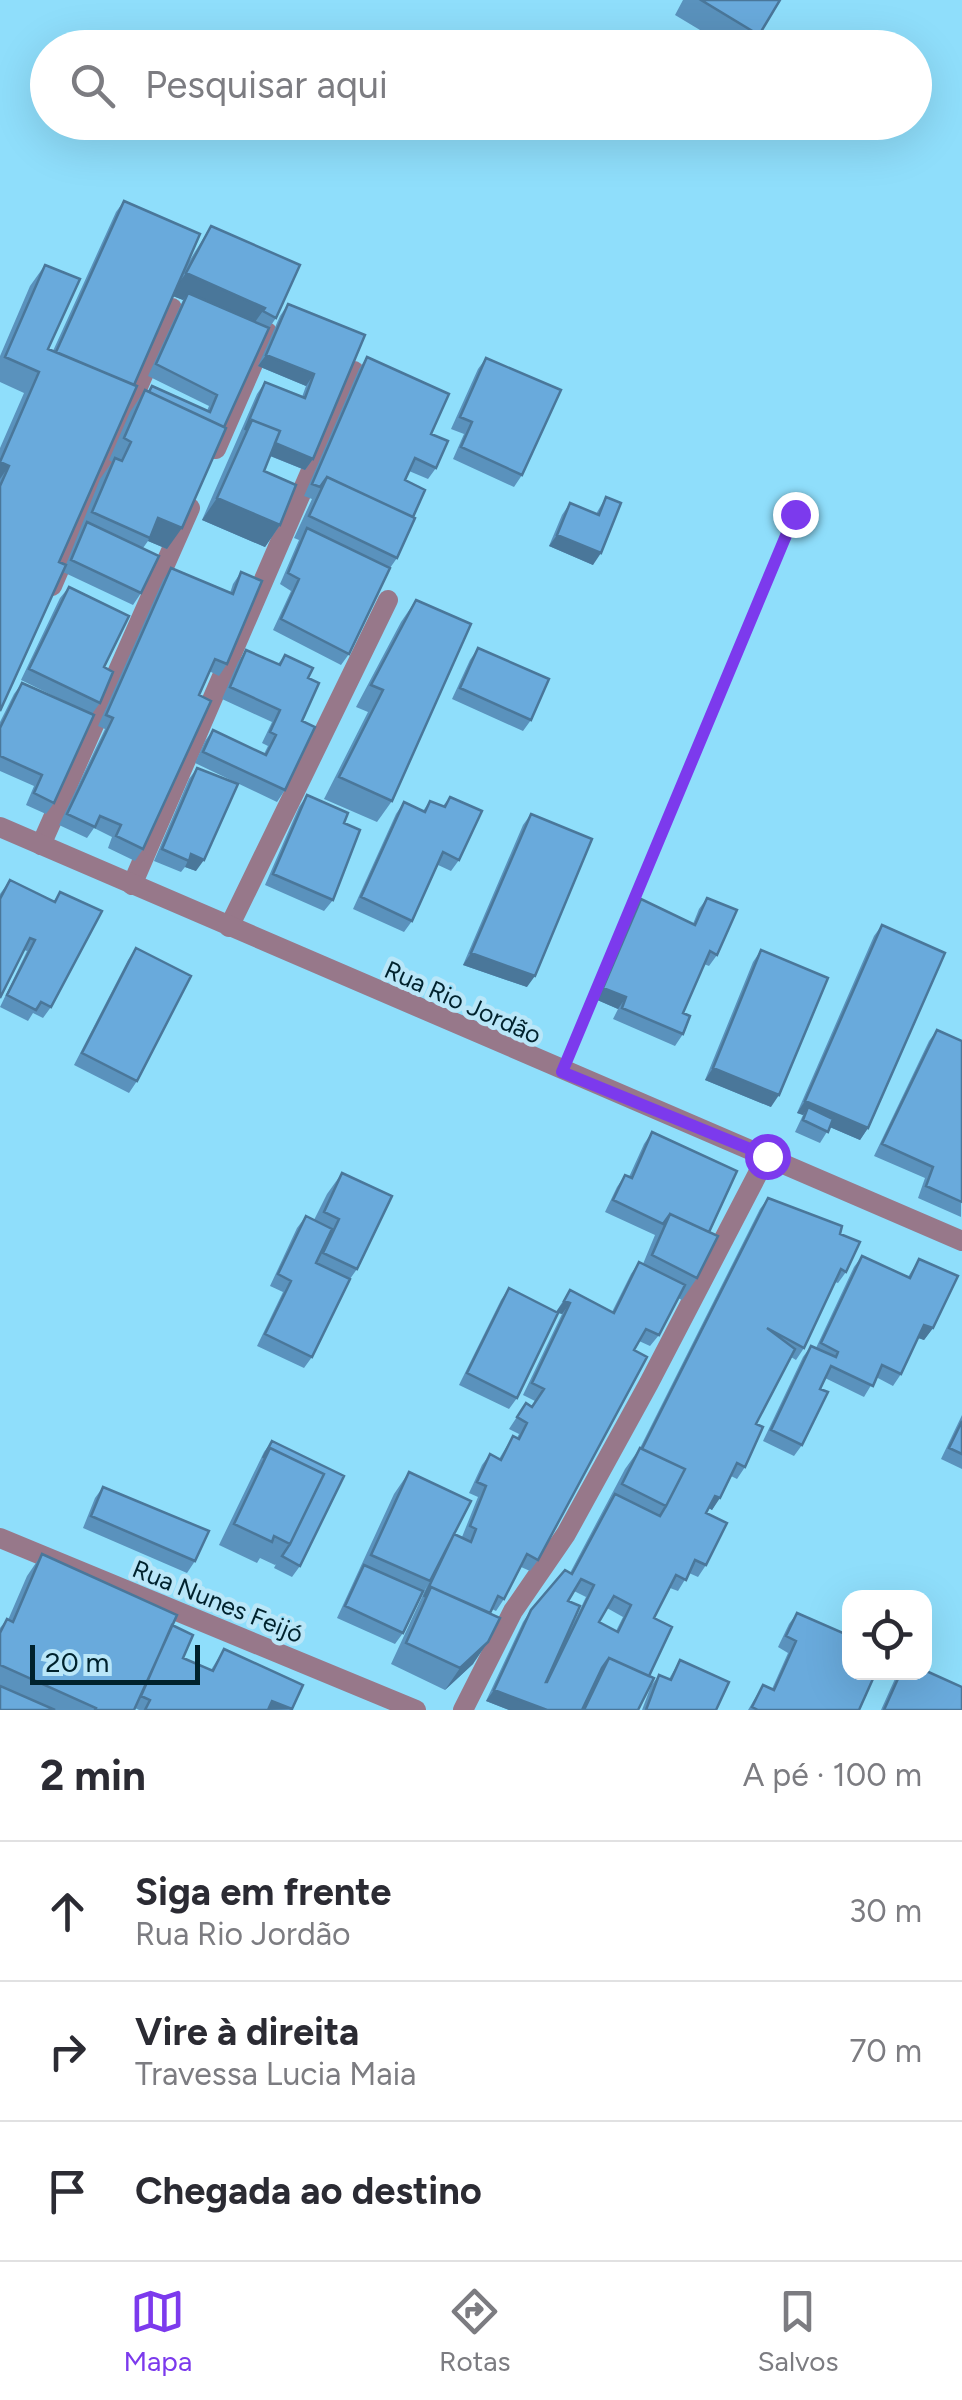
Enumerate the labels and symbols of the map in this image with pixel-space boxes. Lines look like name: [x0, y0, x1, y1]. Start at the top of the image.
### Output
route end: [773, 492, 819, 538]
street label: Rua Rio Jordão: [380, 954, 546, 1050]
route start: [745, 1134, 791, 1180]
street label: Rua Nunes Feijó: [128, 1553, 308, 1649]
scale bar: [30, 1640, 200, 1684]

